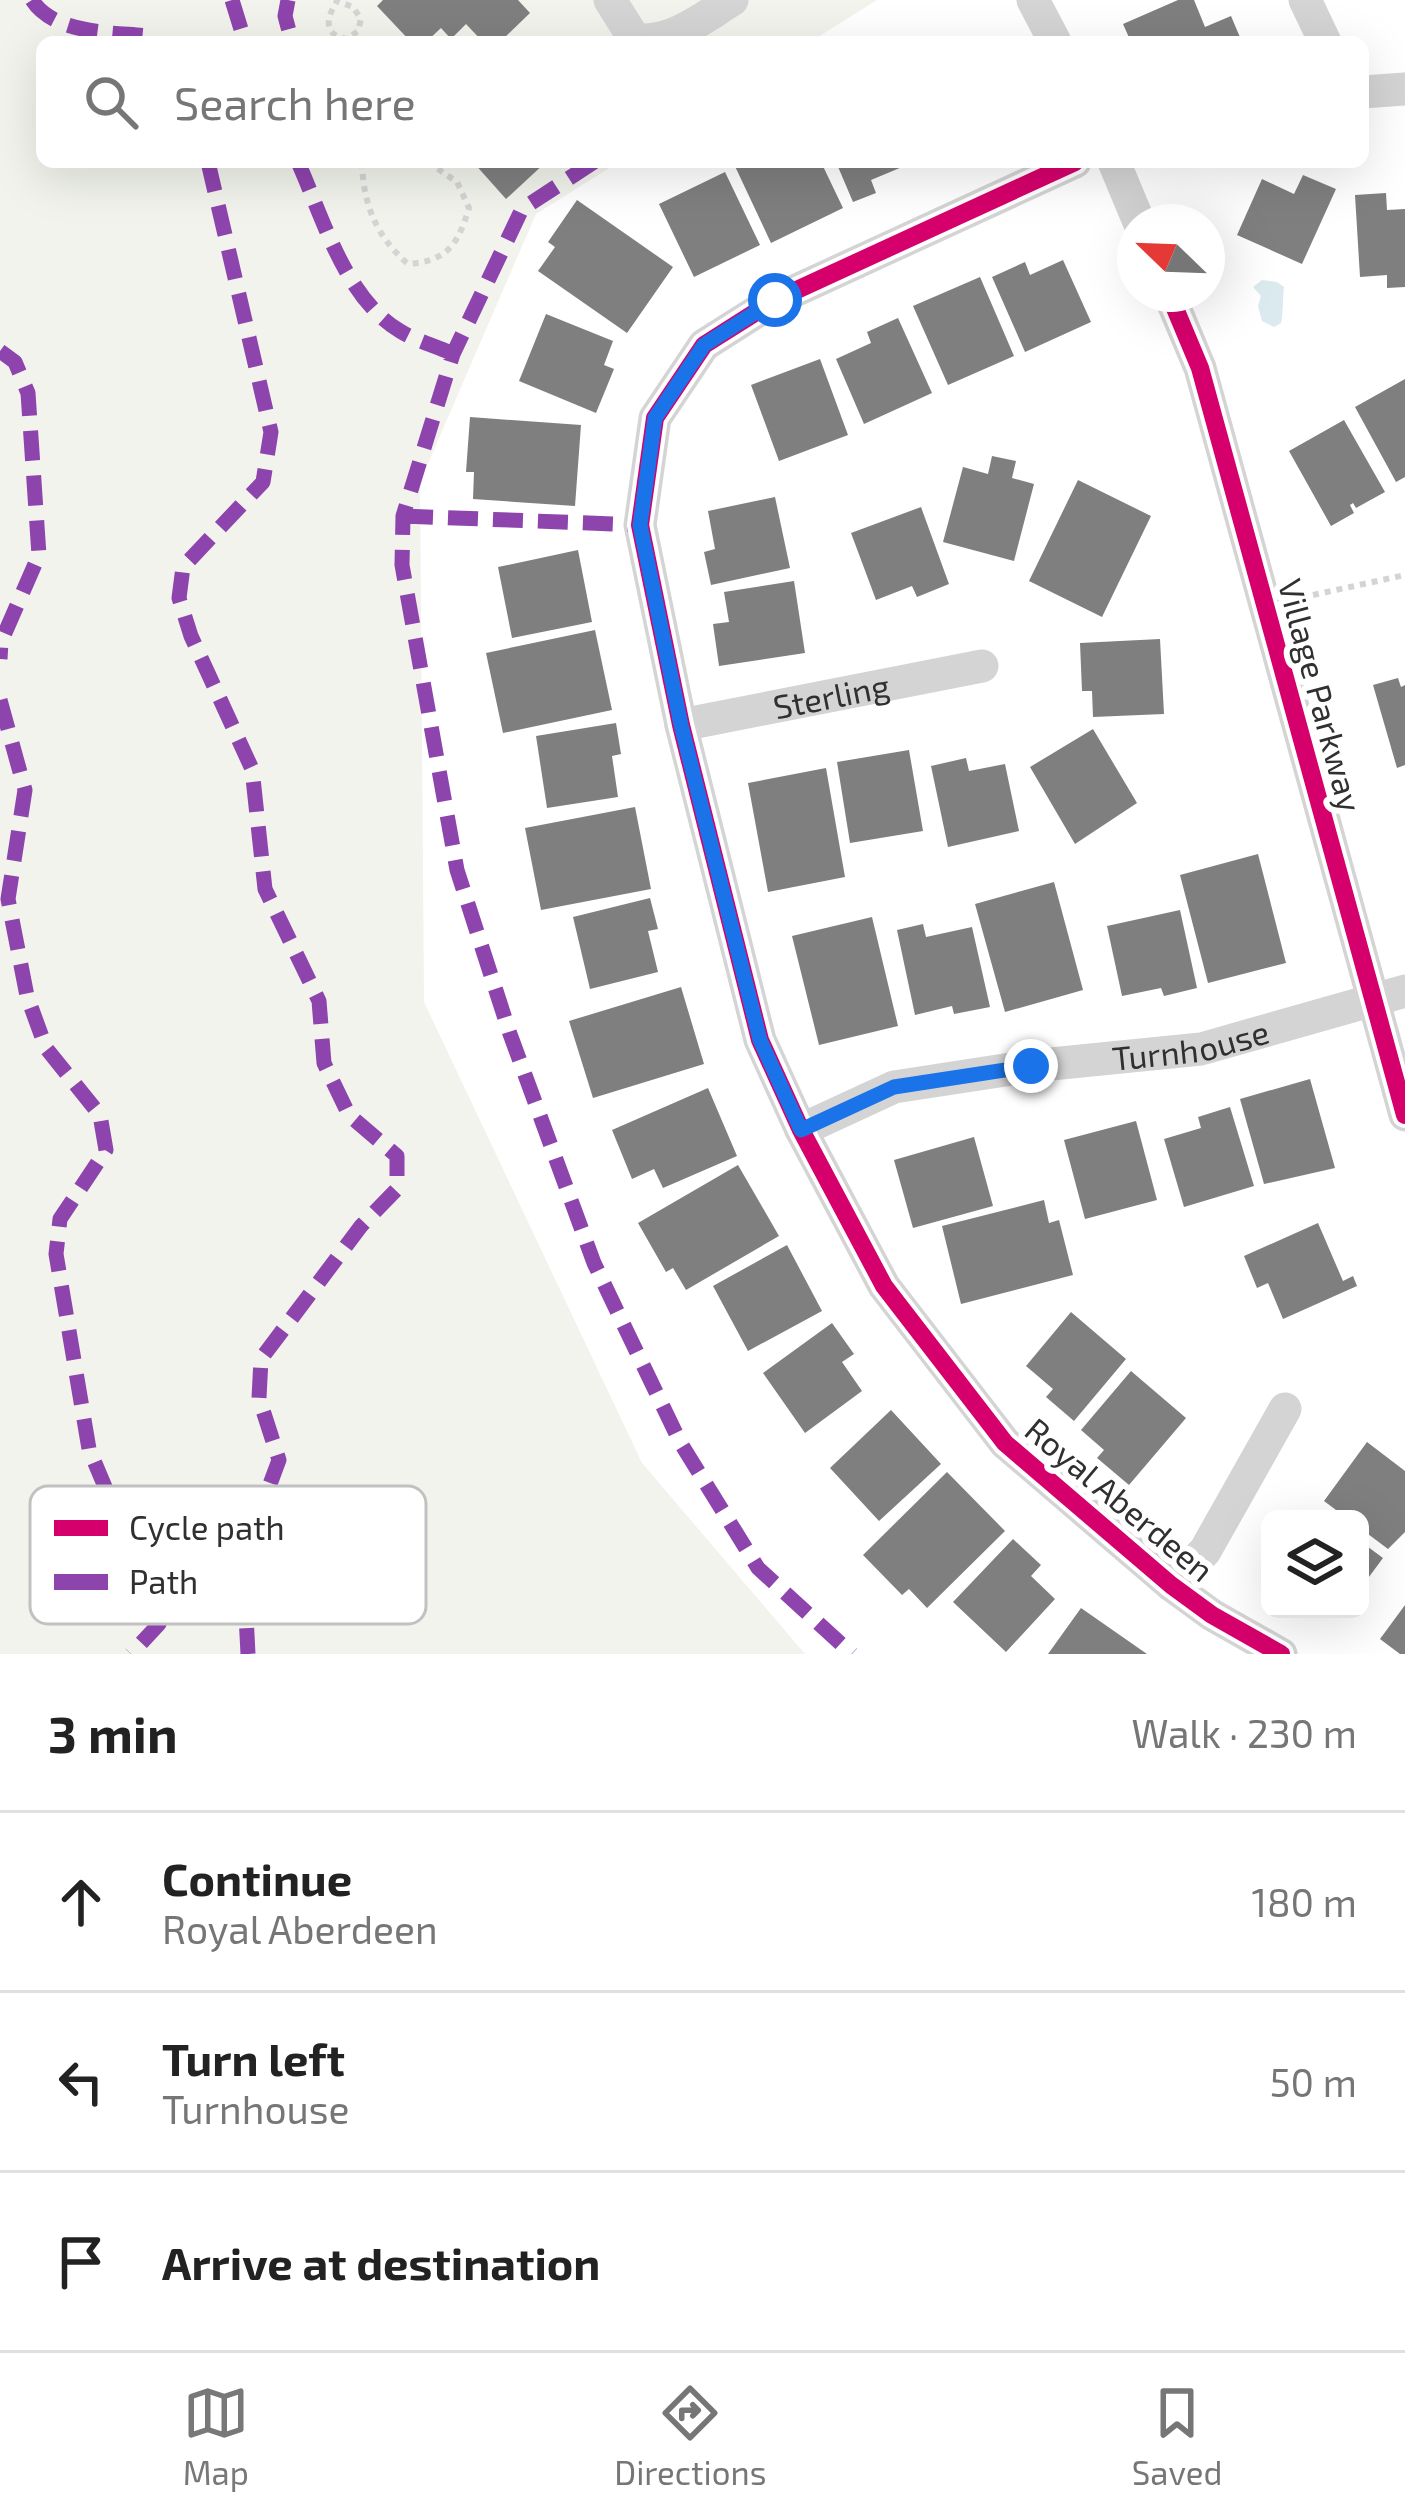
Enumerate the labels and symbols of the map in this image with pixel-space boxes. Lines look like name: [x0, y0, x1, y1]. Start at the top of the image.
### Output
north arrow: [1117, 204, 1225, 312]
route start: [748, 273, 802, 327]
street label: Village Parkway: [1271, 574, 1371, 816]
street label: Sterling: [770, 665, 893, 726]
street label: Turnhouse: [1110, 1011, 1273, 1078]
route end: [1004, 1039, 1058, 1093]
street label: Royal Aberdeen: [1018, 1409, 1222, 1589]
legend: [30, 1486, 426, 1624]
text: Cycle path: [129, 1507, 285, 1547]
text: Path: [129, 1561, 198, 1601]

